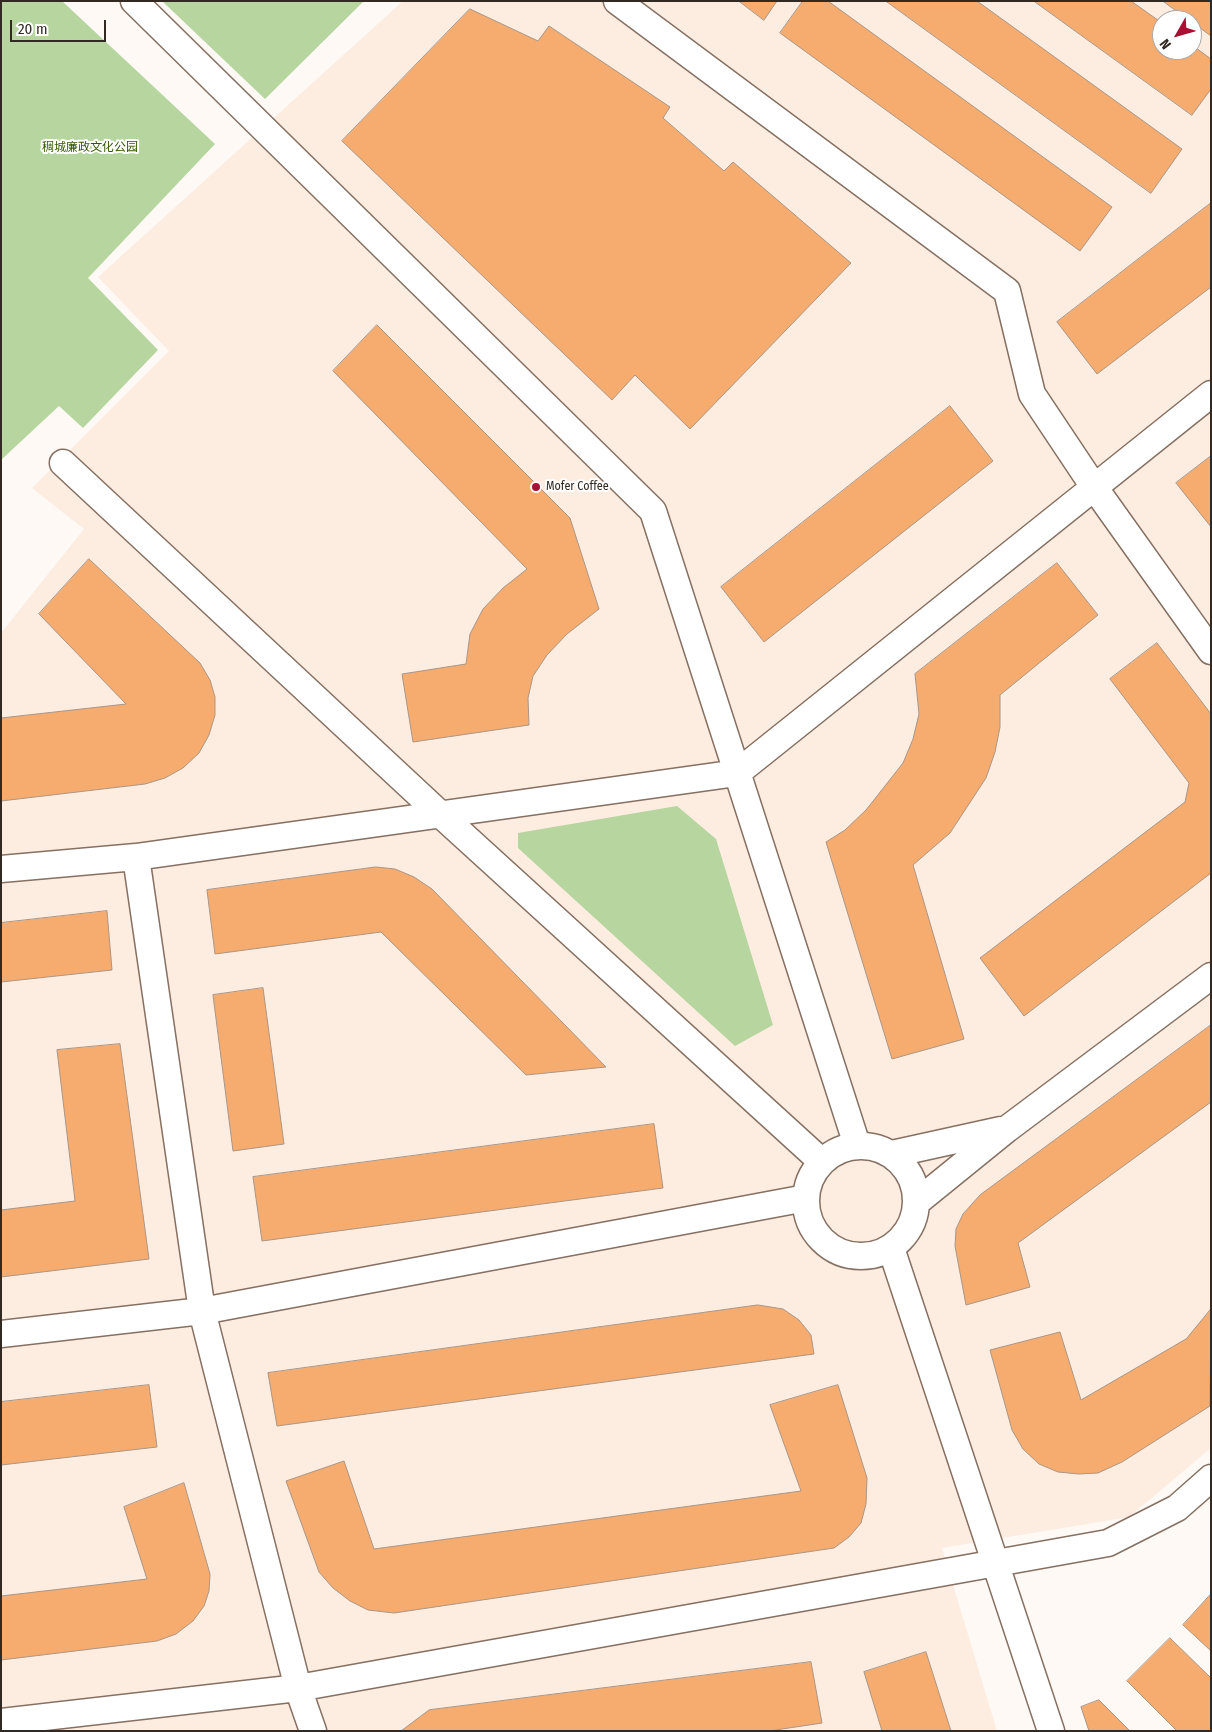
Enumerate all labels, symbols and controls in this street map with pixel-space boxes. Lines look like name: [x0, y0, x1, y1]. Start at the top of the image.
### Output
scale bar: [12, 10, 109, 42]
north arrow: [1152, 10, 1202, 60]
text: 20 m: [18, 20, 48, 38]
text: N: [1156, 35, 1175, 52]
park label: 稠城廉政文化公园: [42, 141, 138, 155]
place label: Mofer Coffee: [546, 480, 609, 494]
marker: Mofer Coffee: [530, 481, 542, 493]

